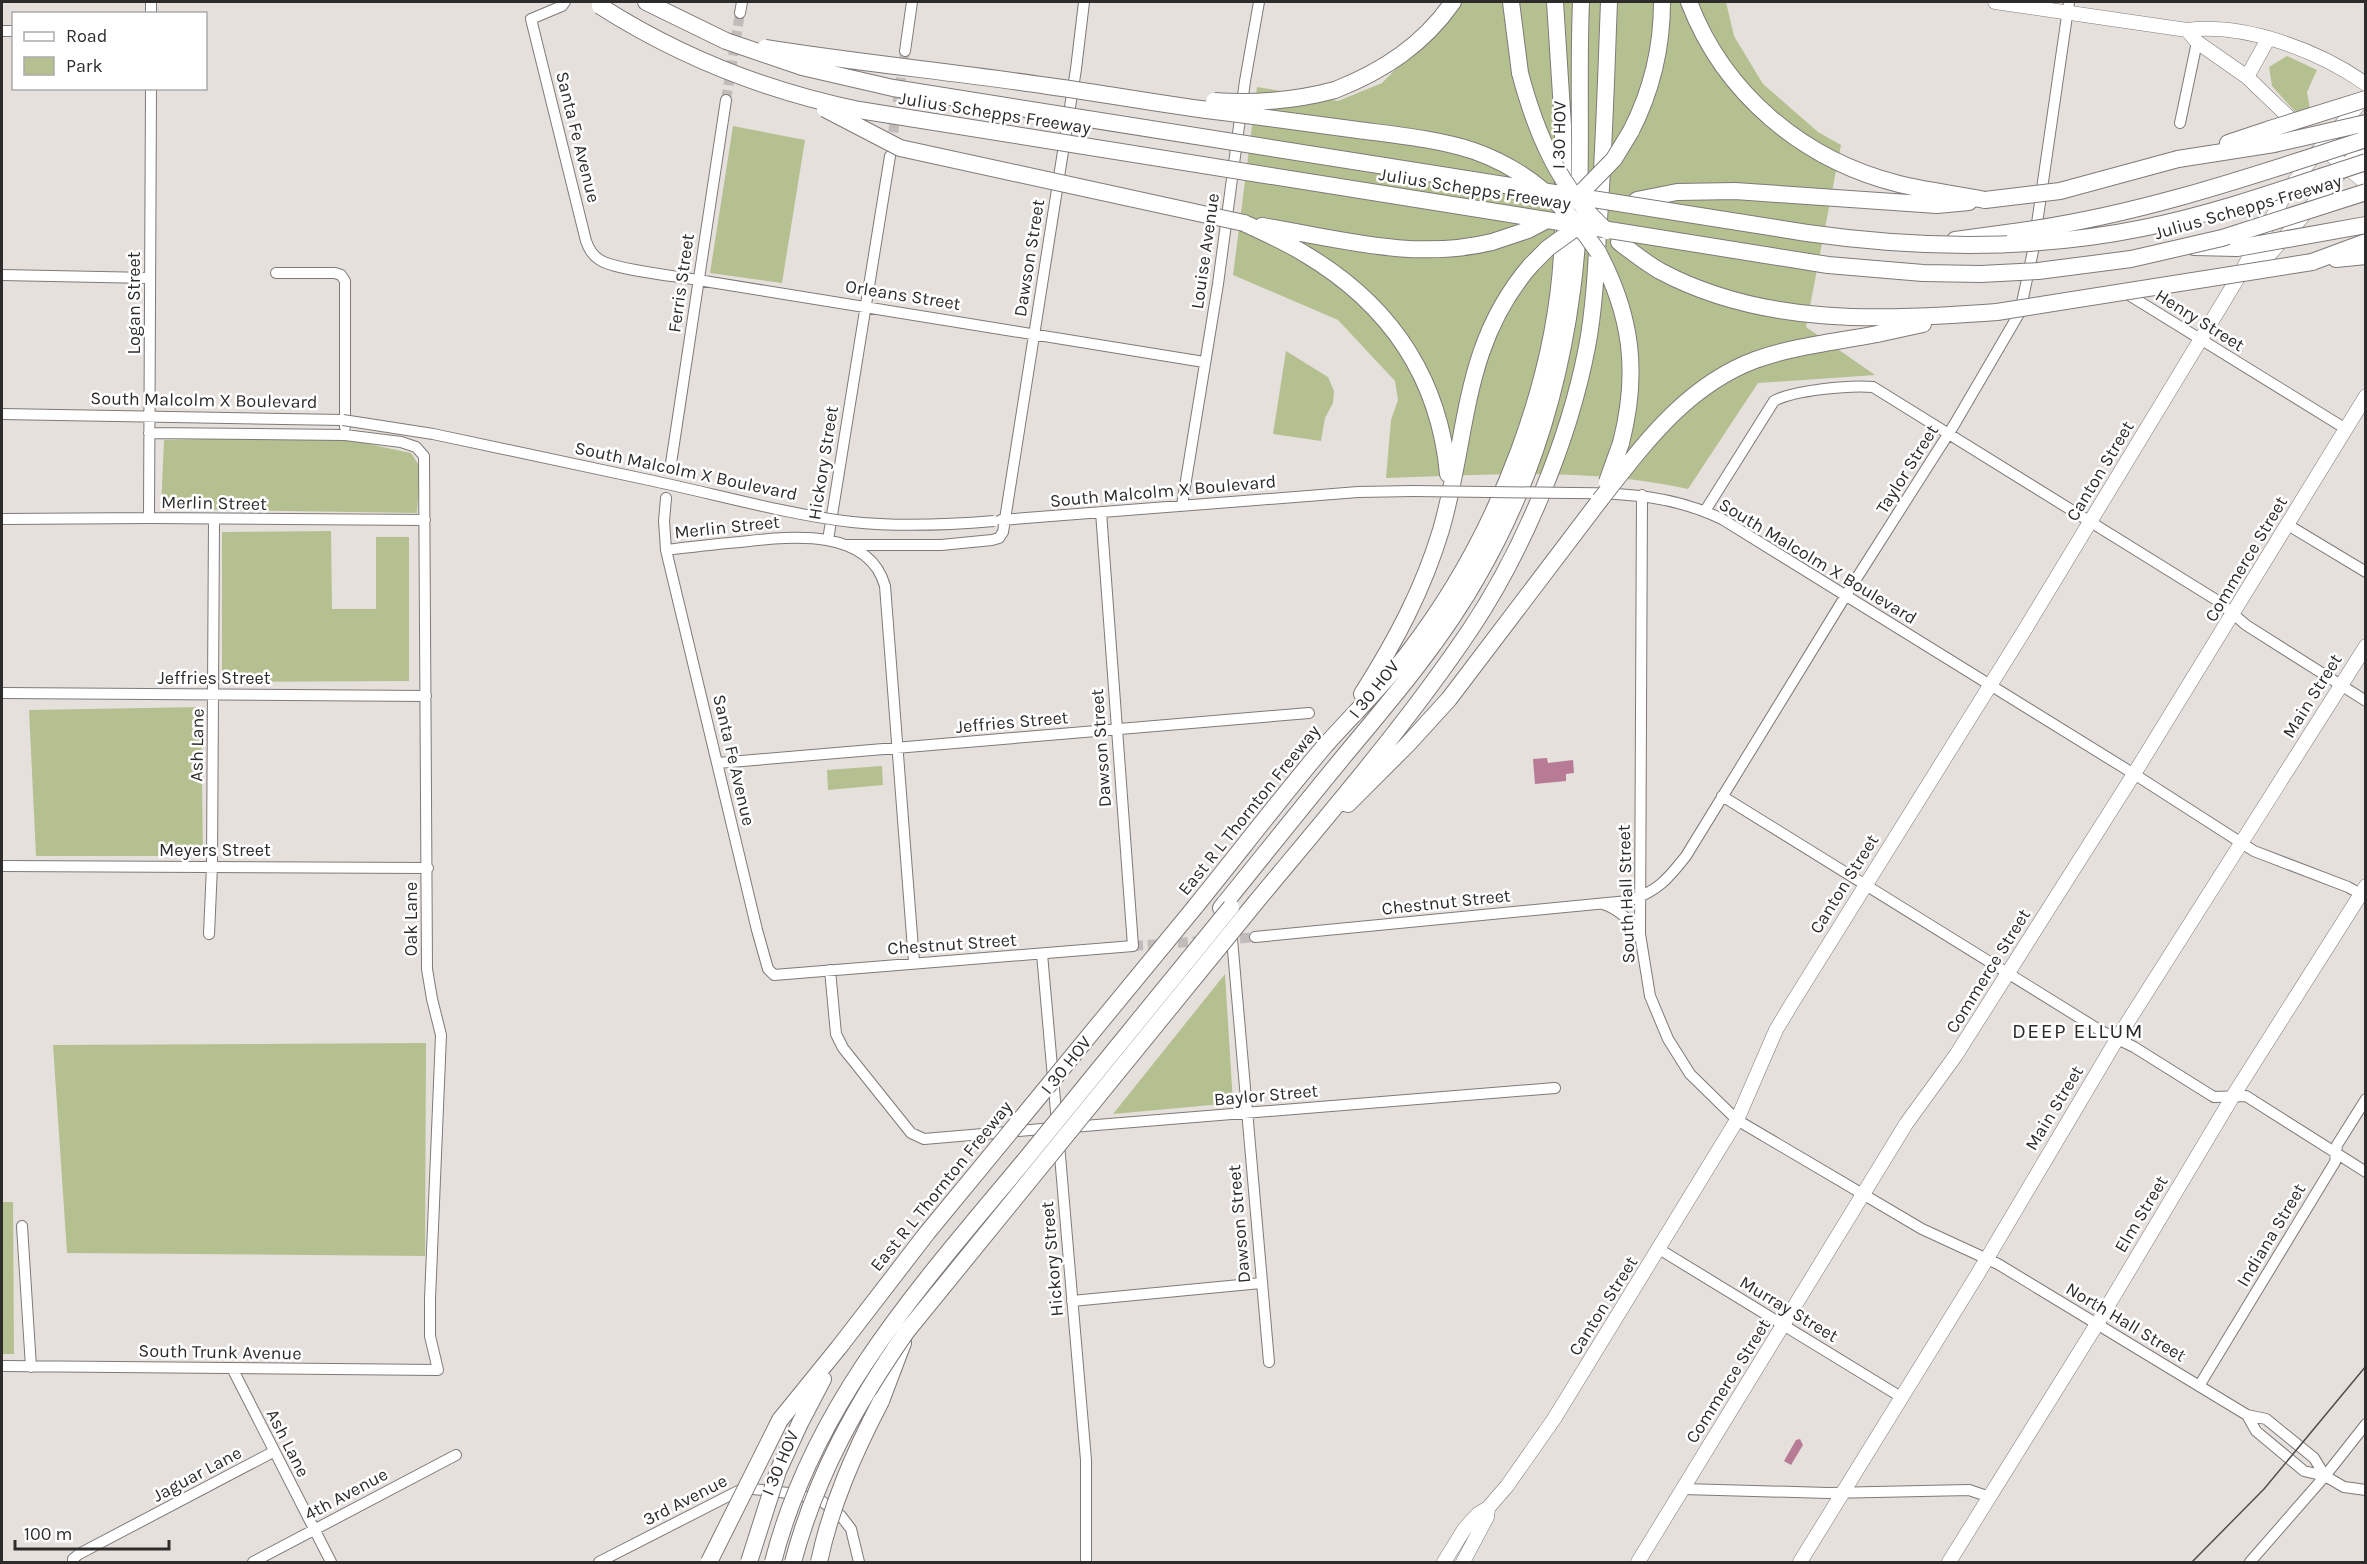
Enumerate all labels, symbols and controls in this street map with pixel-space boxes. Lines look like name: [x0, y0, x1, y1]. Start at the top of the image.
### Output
legend: [12, 12, 207, 90]
text: Road: [66, 25, 107, 47]
text: Park: [66, 55, 103, 77]
street label: Santa Fe Avenue: [551, 69, 605, 205]
street label: Julius Schepps Freeway: [897, 87, 1093, 139]
street label: I 30 HOV: [1547, 101, 1571, 169]
street label: Julius Schepps Freeway: [1377, 163, 1573, 215]
street label: Julius Schepps Freeway: [2152, 170, 2345, 244]
street label: Louise Avenue: [1186, 192, 1224, 310]
street label: Dawson Street: [1009, 197, 1049, 318]
street label: Ferris Street: [663, 232, 699, 334]
street label: Logan Street: [123, 251, 145, 354]
street label: Orleans Street: [844, 275, 962, 315]
street label: Henry Street: [2151, 284, 2249, 356]
street label: South Malcolm X Boulevard: [90, 387, 318, 413]
street label: Hickory Street: [803, 404, 843, 522]
street label: Canton Street: [2061, 417, 2139, 525]
street label: Taylor Street: [1871, 420, 1943, 518]
street label: South Malcolm X Boulevard: [573, 437, 799, 505]
street label: South Malcolm X Boulevard: [1049, 470, 1277, 512]
street label: Merlin Street: [161, 491, 267, 515]
street label: Commerce Street: [2200, 492, 2292, 626]
street label: South Malcolm X Boulevard: [1715, 493, 1921, 629]
street label: Merlin Street: [673, 510, 781, 543]
street label: Main Street: [2277, 650, 2347, 742]
street label: I 30 HOV: [1344, 655, 1404, 723]
street label: Jeffries Street: [157, 667, 271, 689]
street label: Dawson Street: [1086, 688, 1116, 808]
street label: Santa Fe Avenue: [708, 692, 760, 828]
street label: Jeffries Street: [955, 706, 1070, 738]
street label: Ash Lane: [185, 708, 209, 782]
street label: East R L Thornton Freeway: [1173, 720, 1325, 900]
street label: South Hall Street: [1613, 824, 1639, 964]
street label: Canton Street: [1805, 830, 1883, 938]
street label: Meyers Street: [159, 839, 271, 861]
street label: Oak Lane: [400, 882, 422, 956]
street label: Chestnut Street: [1380, 884, 1512, 920]
street label: Commerce Street: [1941, 905, 2035, 1037]
street label: Chestnut Street: [887, 928, 1018, 959]
district label: DEEP ELLUM: [2012, 1019, 2144, 1043]
street label: I 30 HOV: [1036, 1031, 1096, 1099]
street label: Main Street: [2020, 1061, 2088, 1154]
street label: Baylor Street: [1213, 1079, 1319, 1111]
street label: East R L Thornton Freeway: [865, 1096, 1017, 1276]
street label: Dawson Street: [1223, 1164, 1255, 1284]
street label: Elm Street: [2110, 1171, 2173, 1256]
street label: Indiana Street: [2232, 1179, 2310, 1291]
street label: Hickory Street: [1036, 1200, 1068, 1317]
street label: Canton Street: [1564, 1252, 1642, 1360]
street label: Murray Street: [1736, 1271, 1842, 1347]
street label: North Hall Street: [2062, 1277, 2190, 1367]
street label: Commerce Street: [1681, 1315, 1775, 1447]
street label: South Trunk Avenue: [138, 1340, 302, 1364]
street label: Ash Lane: [262, 1405, 314, 1481]
street label: I 30 HOV: [756, 1427, 804, 1499]
street label: Jaguar Lane: [149, 1441, 245, 1507]
street label: 4th Avenue: [301, 1463, 391, 1525]
street label: 3rd Avenue: [639, 1469, 731, 1531]
scale bar: [15, 1513, 170, 1551]
text: 100 m: [24, 1523, 72, 1545]

